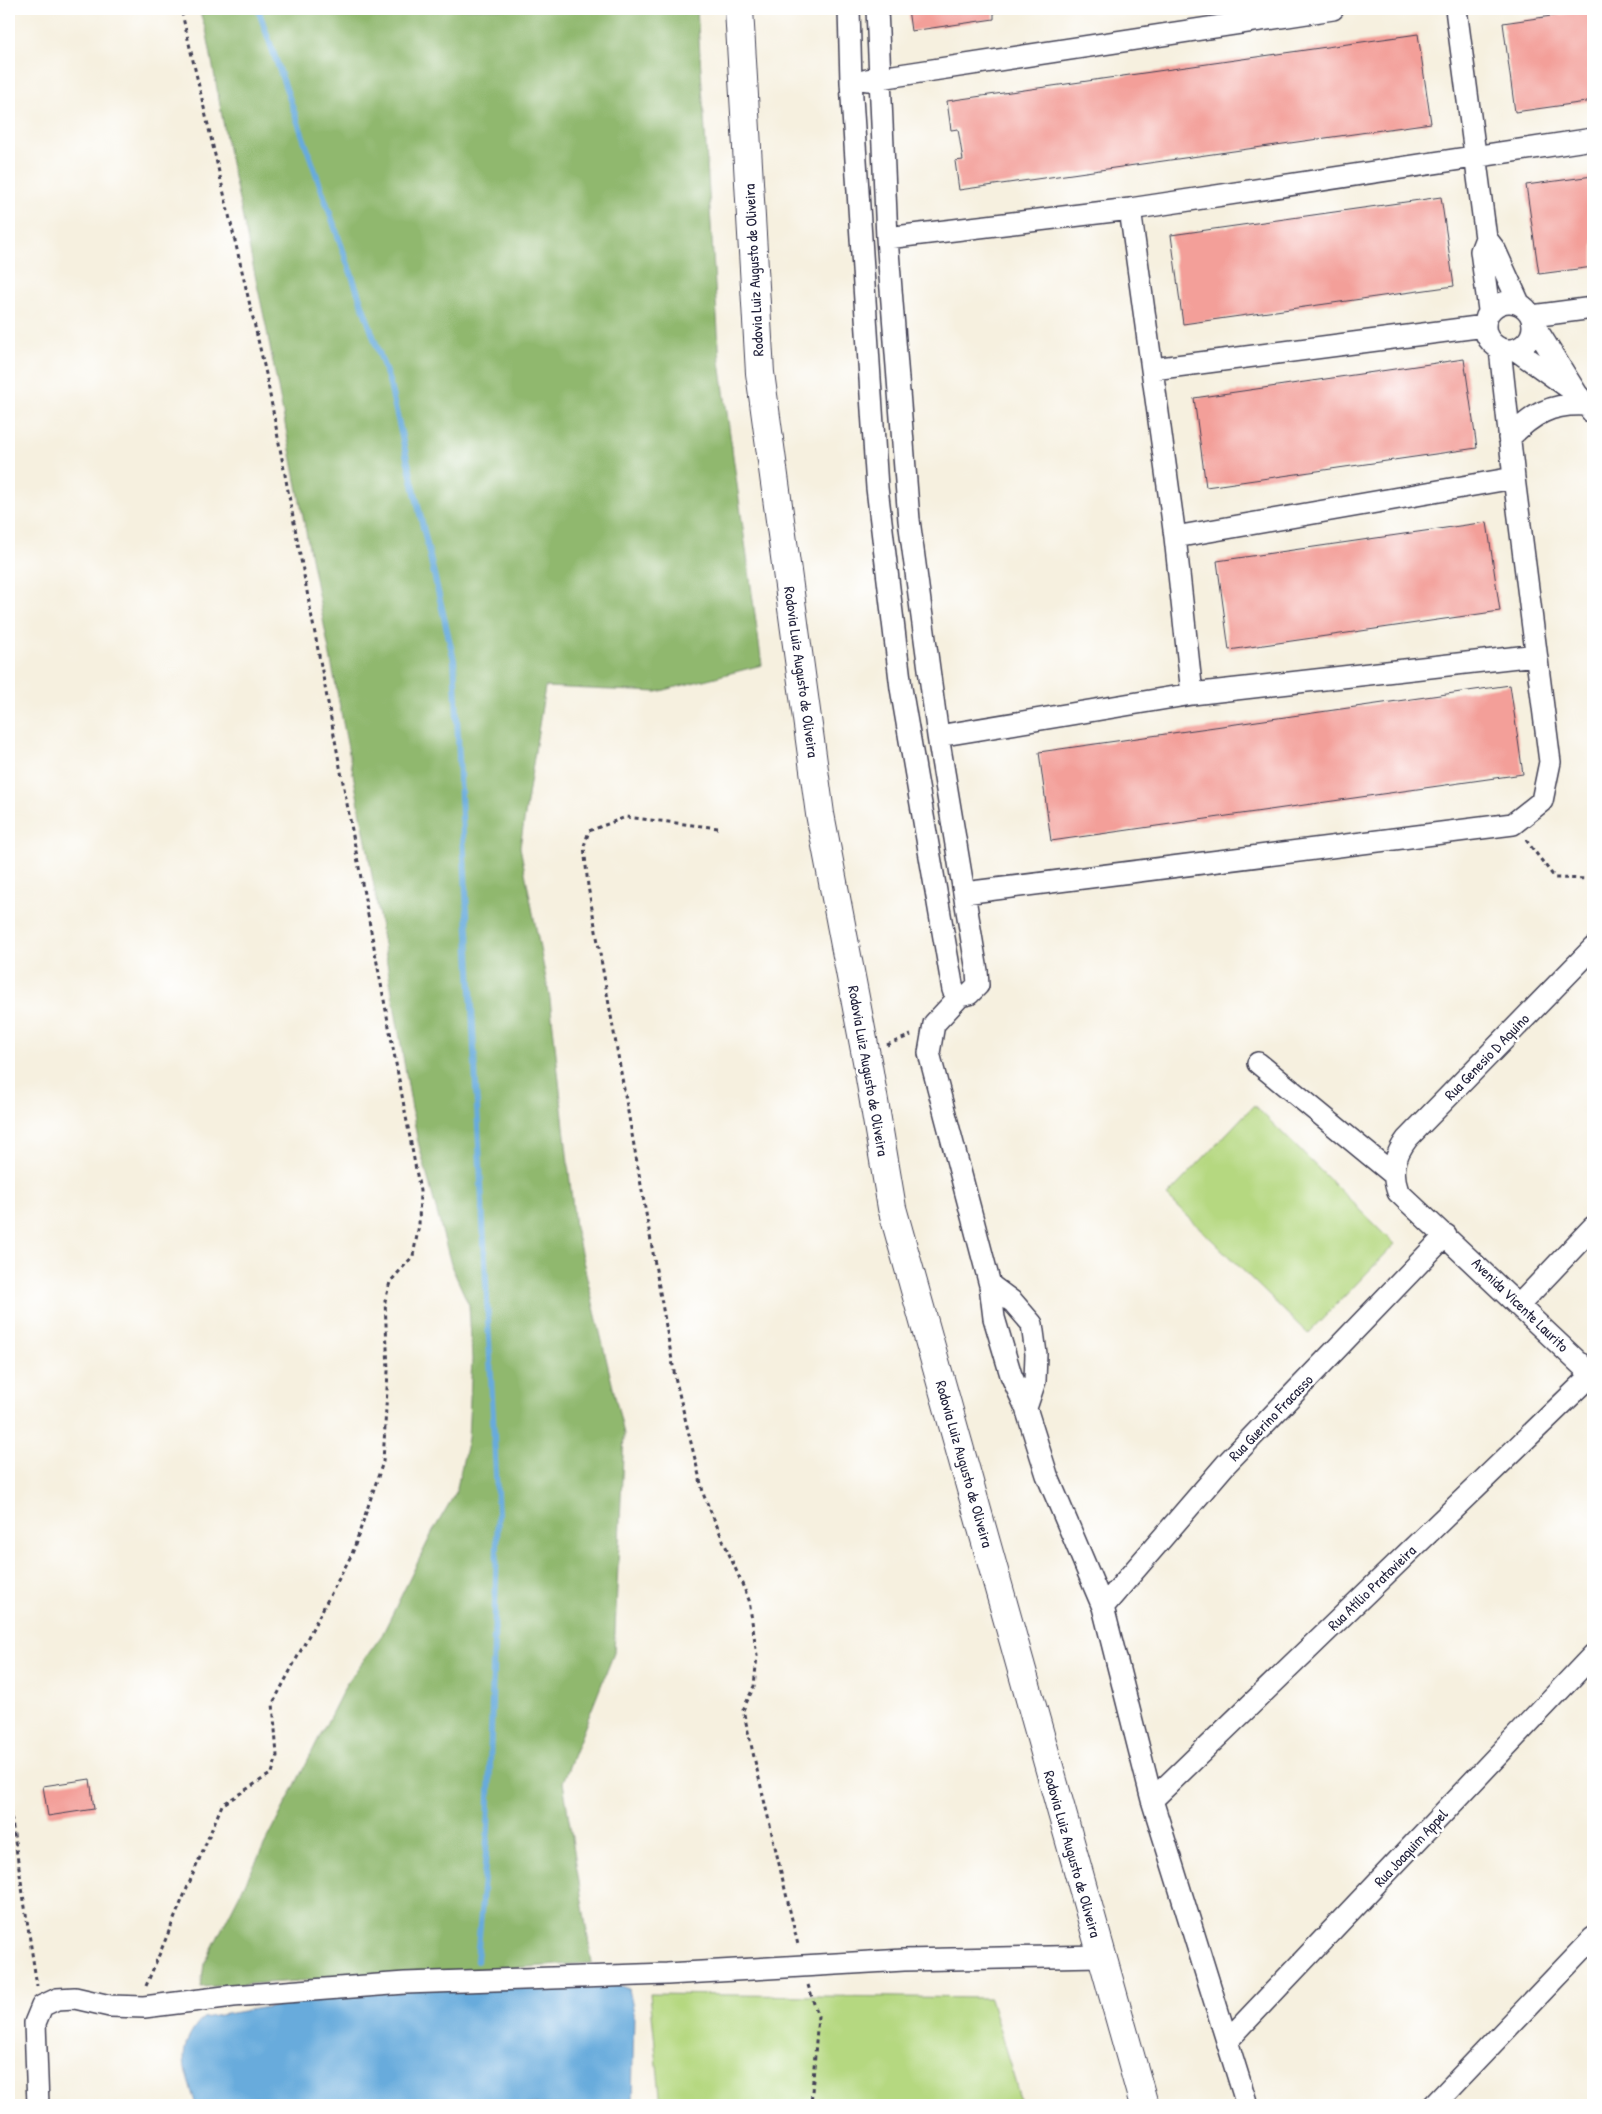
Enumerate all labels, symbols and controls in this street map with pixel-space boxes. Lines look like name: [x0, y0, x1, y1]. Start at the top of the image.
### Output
street label: Rodovia Luiz Augusto de Oliveira: [738, 183, 769, 357]
street label: Rodovia Luiz Augusto de Oliveira: [779, 585, 824, 759]
street label: Rodovia Luiz Augusto de Oliveira: [843, 984, 894, 1158]
street label: Rua Genesio D Aquino: [1440, 1008, 1534, 1105]
street label: Avenida Vicente Laurito: [1467, 1253, 1573, 1356]
street label: Rua Guerino Fracasso: [1224, 1370, 1318, 1466]
street label: Rodovia Luiz Augusto de Oliveira: [931, 1378, 998, 1550]
street label: Rua Atílio Pratavieira: [1323, 1540, 1420, 1635]
street label: Rodovia Luiz Augusto de Oliveira: [1039, 1768, 1106, 1940]
street label: Rua Joaquim Appel: [1369, 1804, 1452, 1891]

